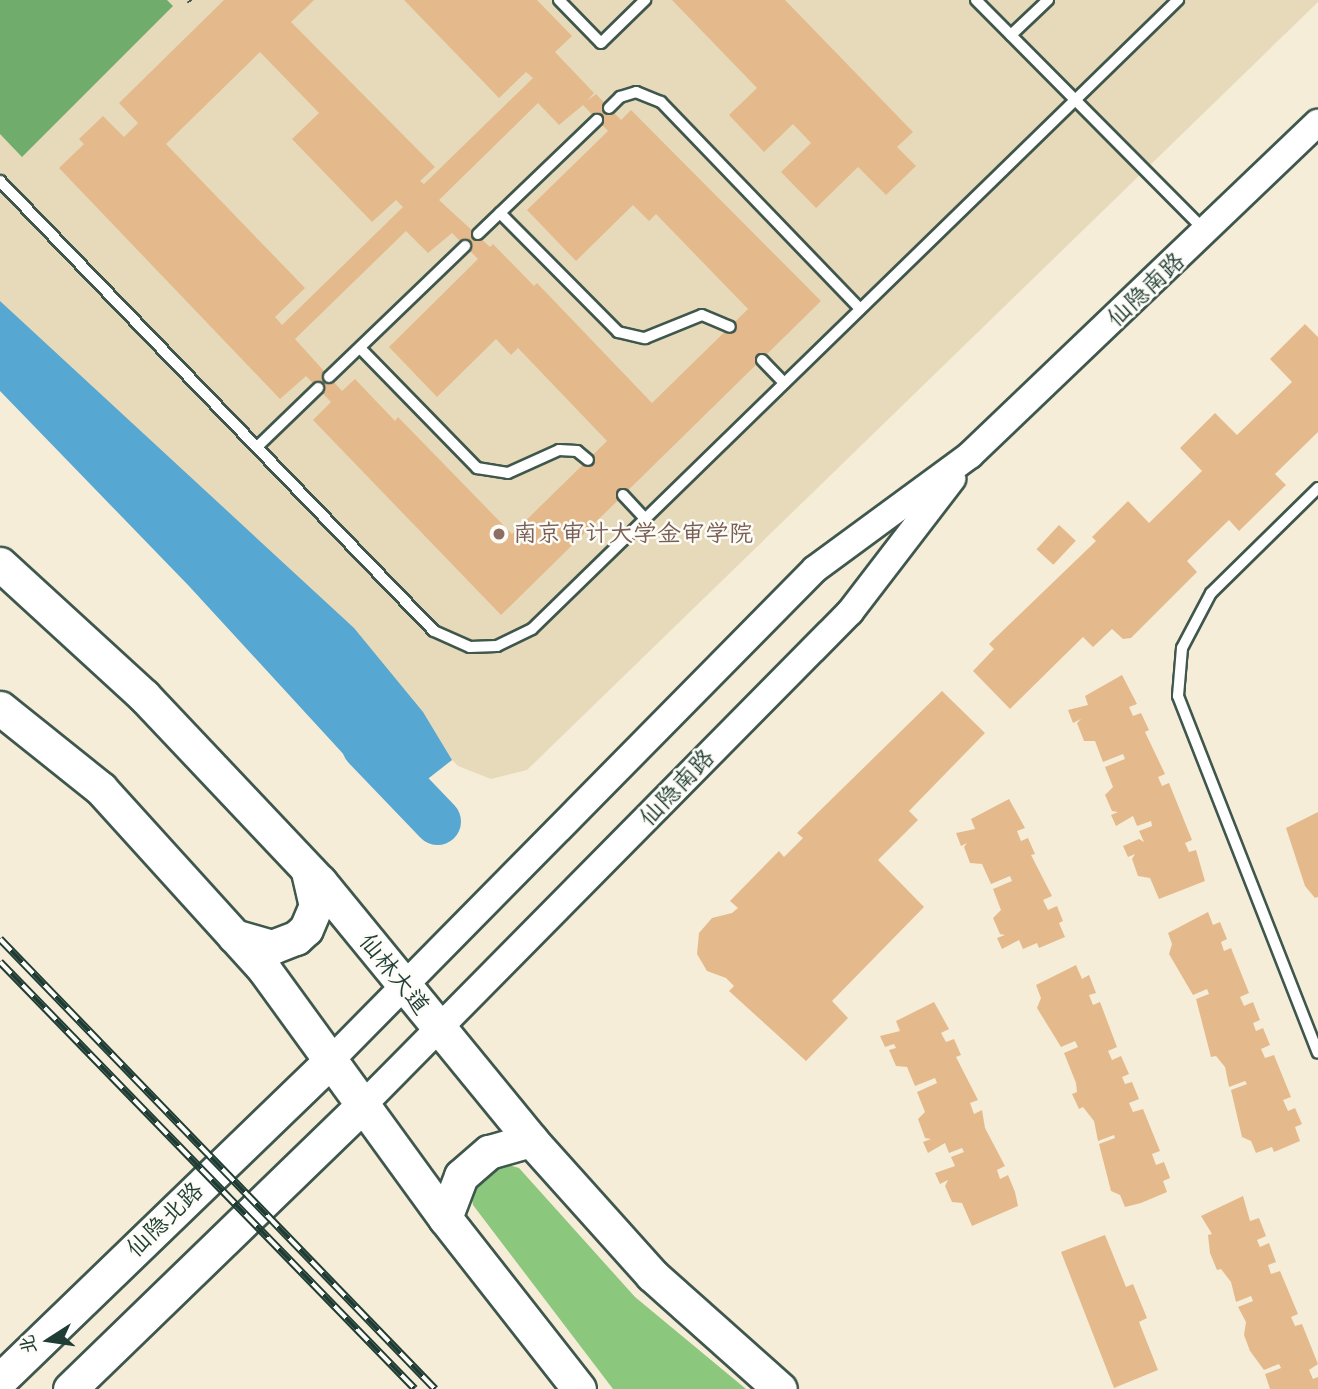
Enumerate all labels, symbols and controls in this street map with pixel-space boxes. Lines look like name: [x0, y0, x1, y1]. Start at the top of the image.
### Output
street label: 仙隐南路: [1101, 247, 1191, 333]
place label: 南京审计大学金审学院: [513, 520, 753, 548]
marker: 南京审计大学金审学院: [491, 526, 507, 542]
street label: 仙隐南路: [633, 743, 721, 833]
street label: 仙林大道: [353, 928, 435, 1020]
street label: 仙隐北路: [120, 1176, 210, 1264]
north arrow: [14, 1305, 84, 1375]
text: 北: [15, 1333, 42, 1356]

